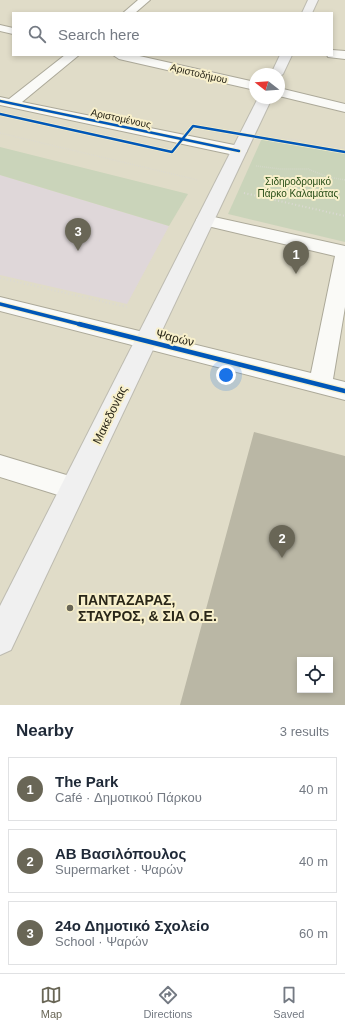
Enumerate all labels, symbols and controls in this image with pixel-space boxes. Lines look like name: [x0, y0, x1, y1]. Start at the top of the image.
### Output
search box: [12, 12, 333, 56]
icon: search: [26, 23, 48, 45]
text: Search here: [58, 26, 140, 43]
street label: Αριστοδήμου: [169, 62, 228, 85]
north arrow: [249, 68, 285, 104]
street label: Αριστομένους: [90, 107, 152, 130]
park label: Σιδηροδρομικό Πάρκο Καλαμάτας: [258, 176, 339, 199]
pin: 3: [65, 218, 91, 251]
pin: 1: [283, 241, 309, 274]
street label: Ψαρών: [155, 327, 195, 349]
your location: [216, 365, 236, 385]
street label: Μακεδονίας: [90, 383, 130, 446]
pin: 2: [269, 525, 295, 558]
place label: ΠΑΝΤΑΖΑΡΑΣ, ΣΤΑΥΡΟΣ, & ΣΙΑ Ο.Ε.: [78, 592, 217, 624]
marker: ΠΑΝΤΑΖΑΡΑΣ, ΣΤΑΥΡΟΣ, & ΣΙΑ Ο.Ε.: [65, 603, 75, 613]
map controls: [297, 657, 333, 693]
button: locate: [297, 657, 333, 693]
text: Nearby: [16, 721, 74, 740]
text: 3 results: [280, 724, 329, 739]
text: The Park: [55, 773, 118, 790]
text: 1: [26, 782, 34, 797]
text: 40 m: [299, 782, 328, 797]
text: Café · Δημοτικού Πάρκου: [55, 790, 202, 805]
text: ΑΒ Βασιλόπουλος: [55, 845, 186, 862]
text: 2: [26, 854, 34, 869]
text: 40 m: [299, 854, 328, 869]
text: Supermarket · Ψαρών: [55, 862, 183, 877]
text: 24ο Δημοτικό Σχολείο: [55, 917, 209, 934]
text: 3: [26, 926, 34, 941]
text: 60 m: [299, 926, 328, 941]
text: School · Ψαρών: [55, 934, 148, 949]
tab: Map: [40, 984, 62, 1020]
tab: Directions: [143, 984, 192, 1020]
tab: Saved: [273, 984, 304, 1020]

